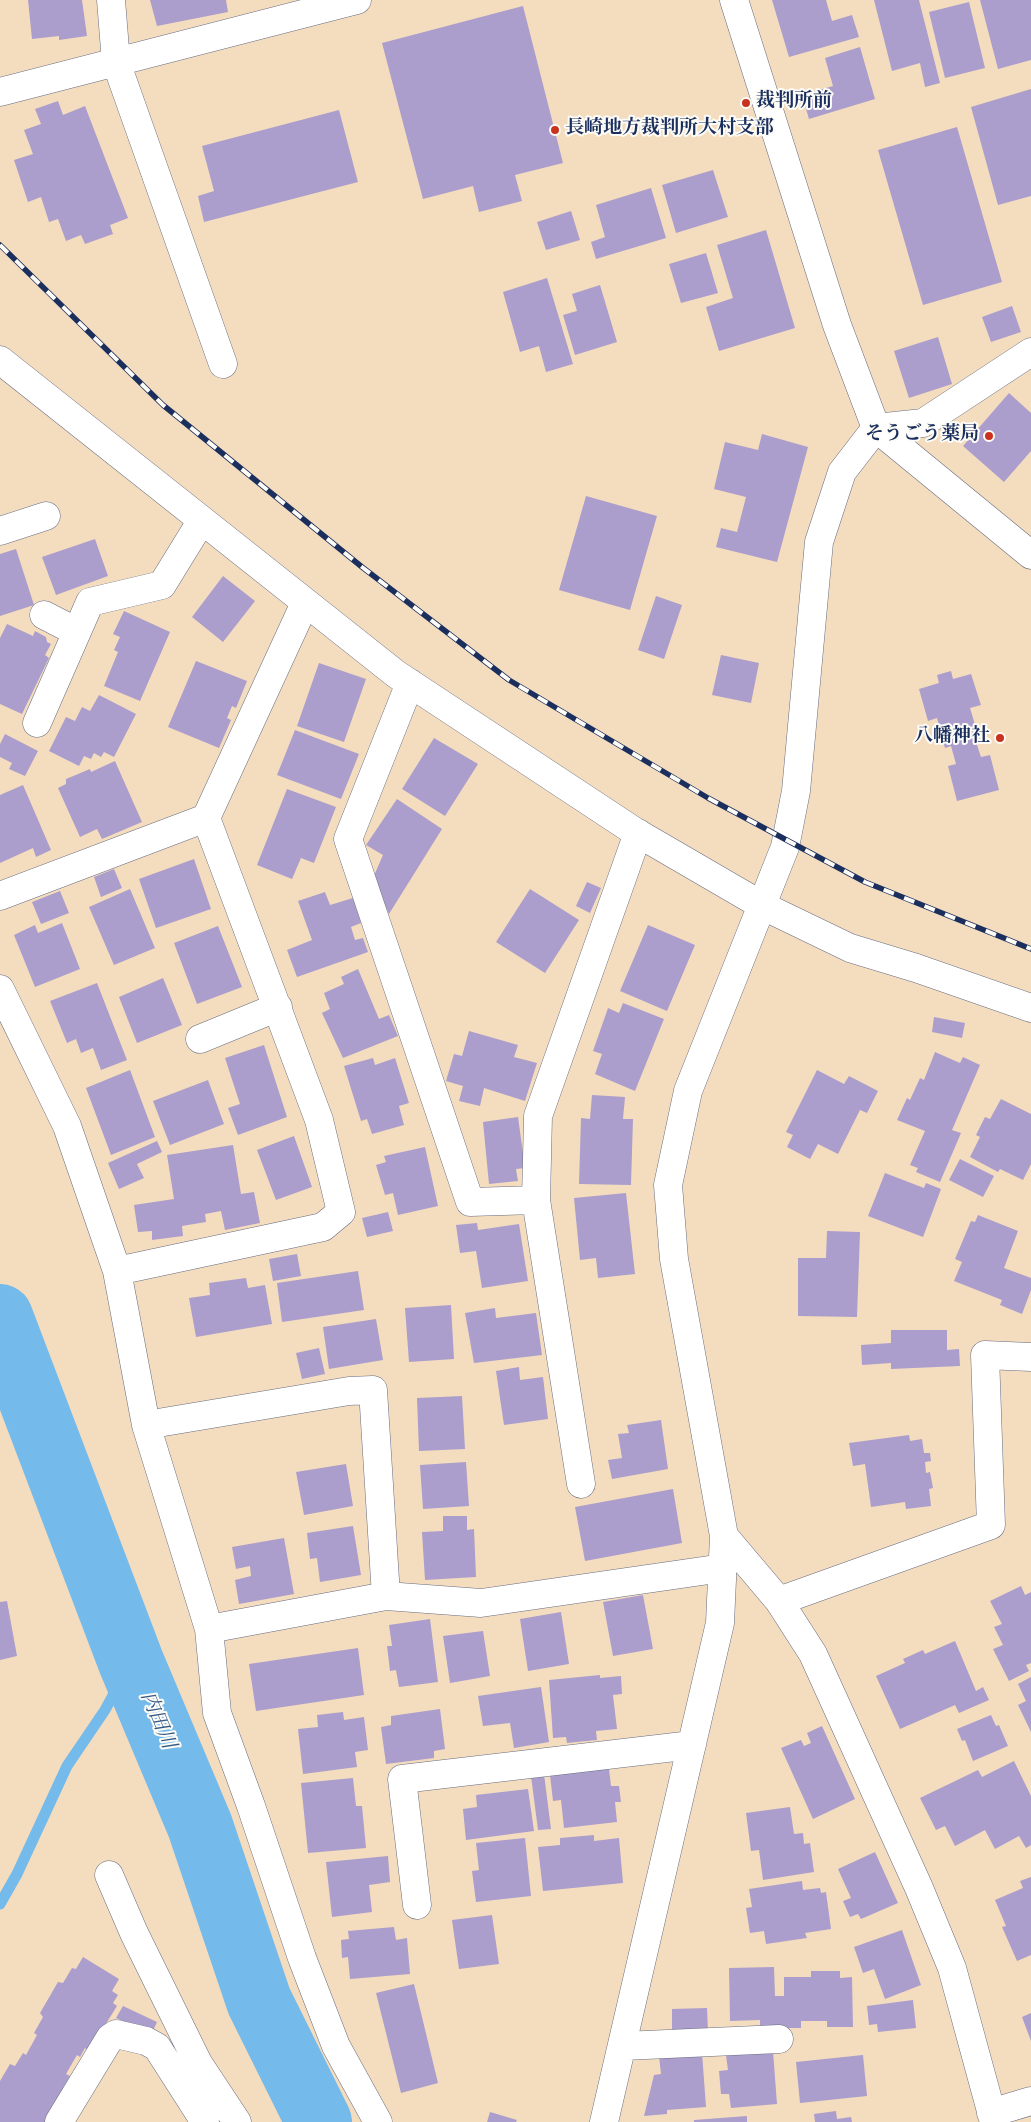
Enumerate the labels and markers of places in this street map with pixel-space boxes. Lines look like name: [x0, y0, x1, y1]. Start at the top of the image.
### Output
place label: 裁判所前: [756, 92, 832, 114]
marker: 裁判所前: [740, 97, 752, 109]
place label: 長崎地方裁判所大村支部: [565, 119, 774, 141]
marker: 長崎地方裁判所大村支部: [549, 124, 561, 136]
place label: そうごう薬局: [865, 425, 979, 447]
marker: そうごう薬局: [983, 430, 995, 442]
place label: 八幡神社: [914, 727, 990, 749]
marker: 八幡神社: [994, 732, 1006, 744]

